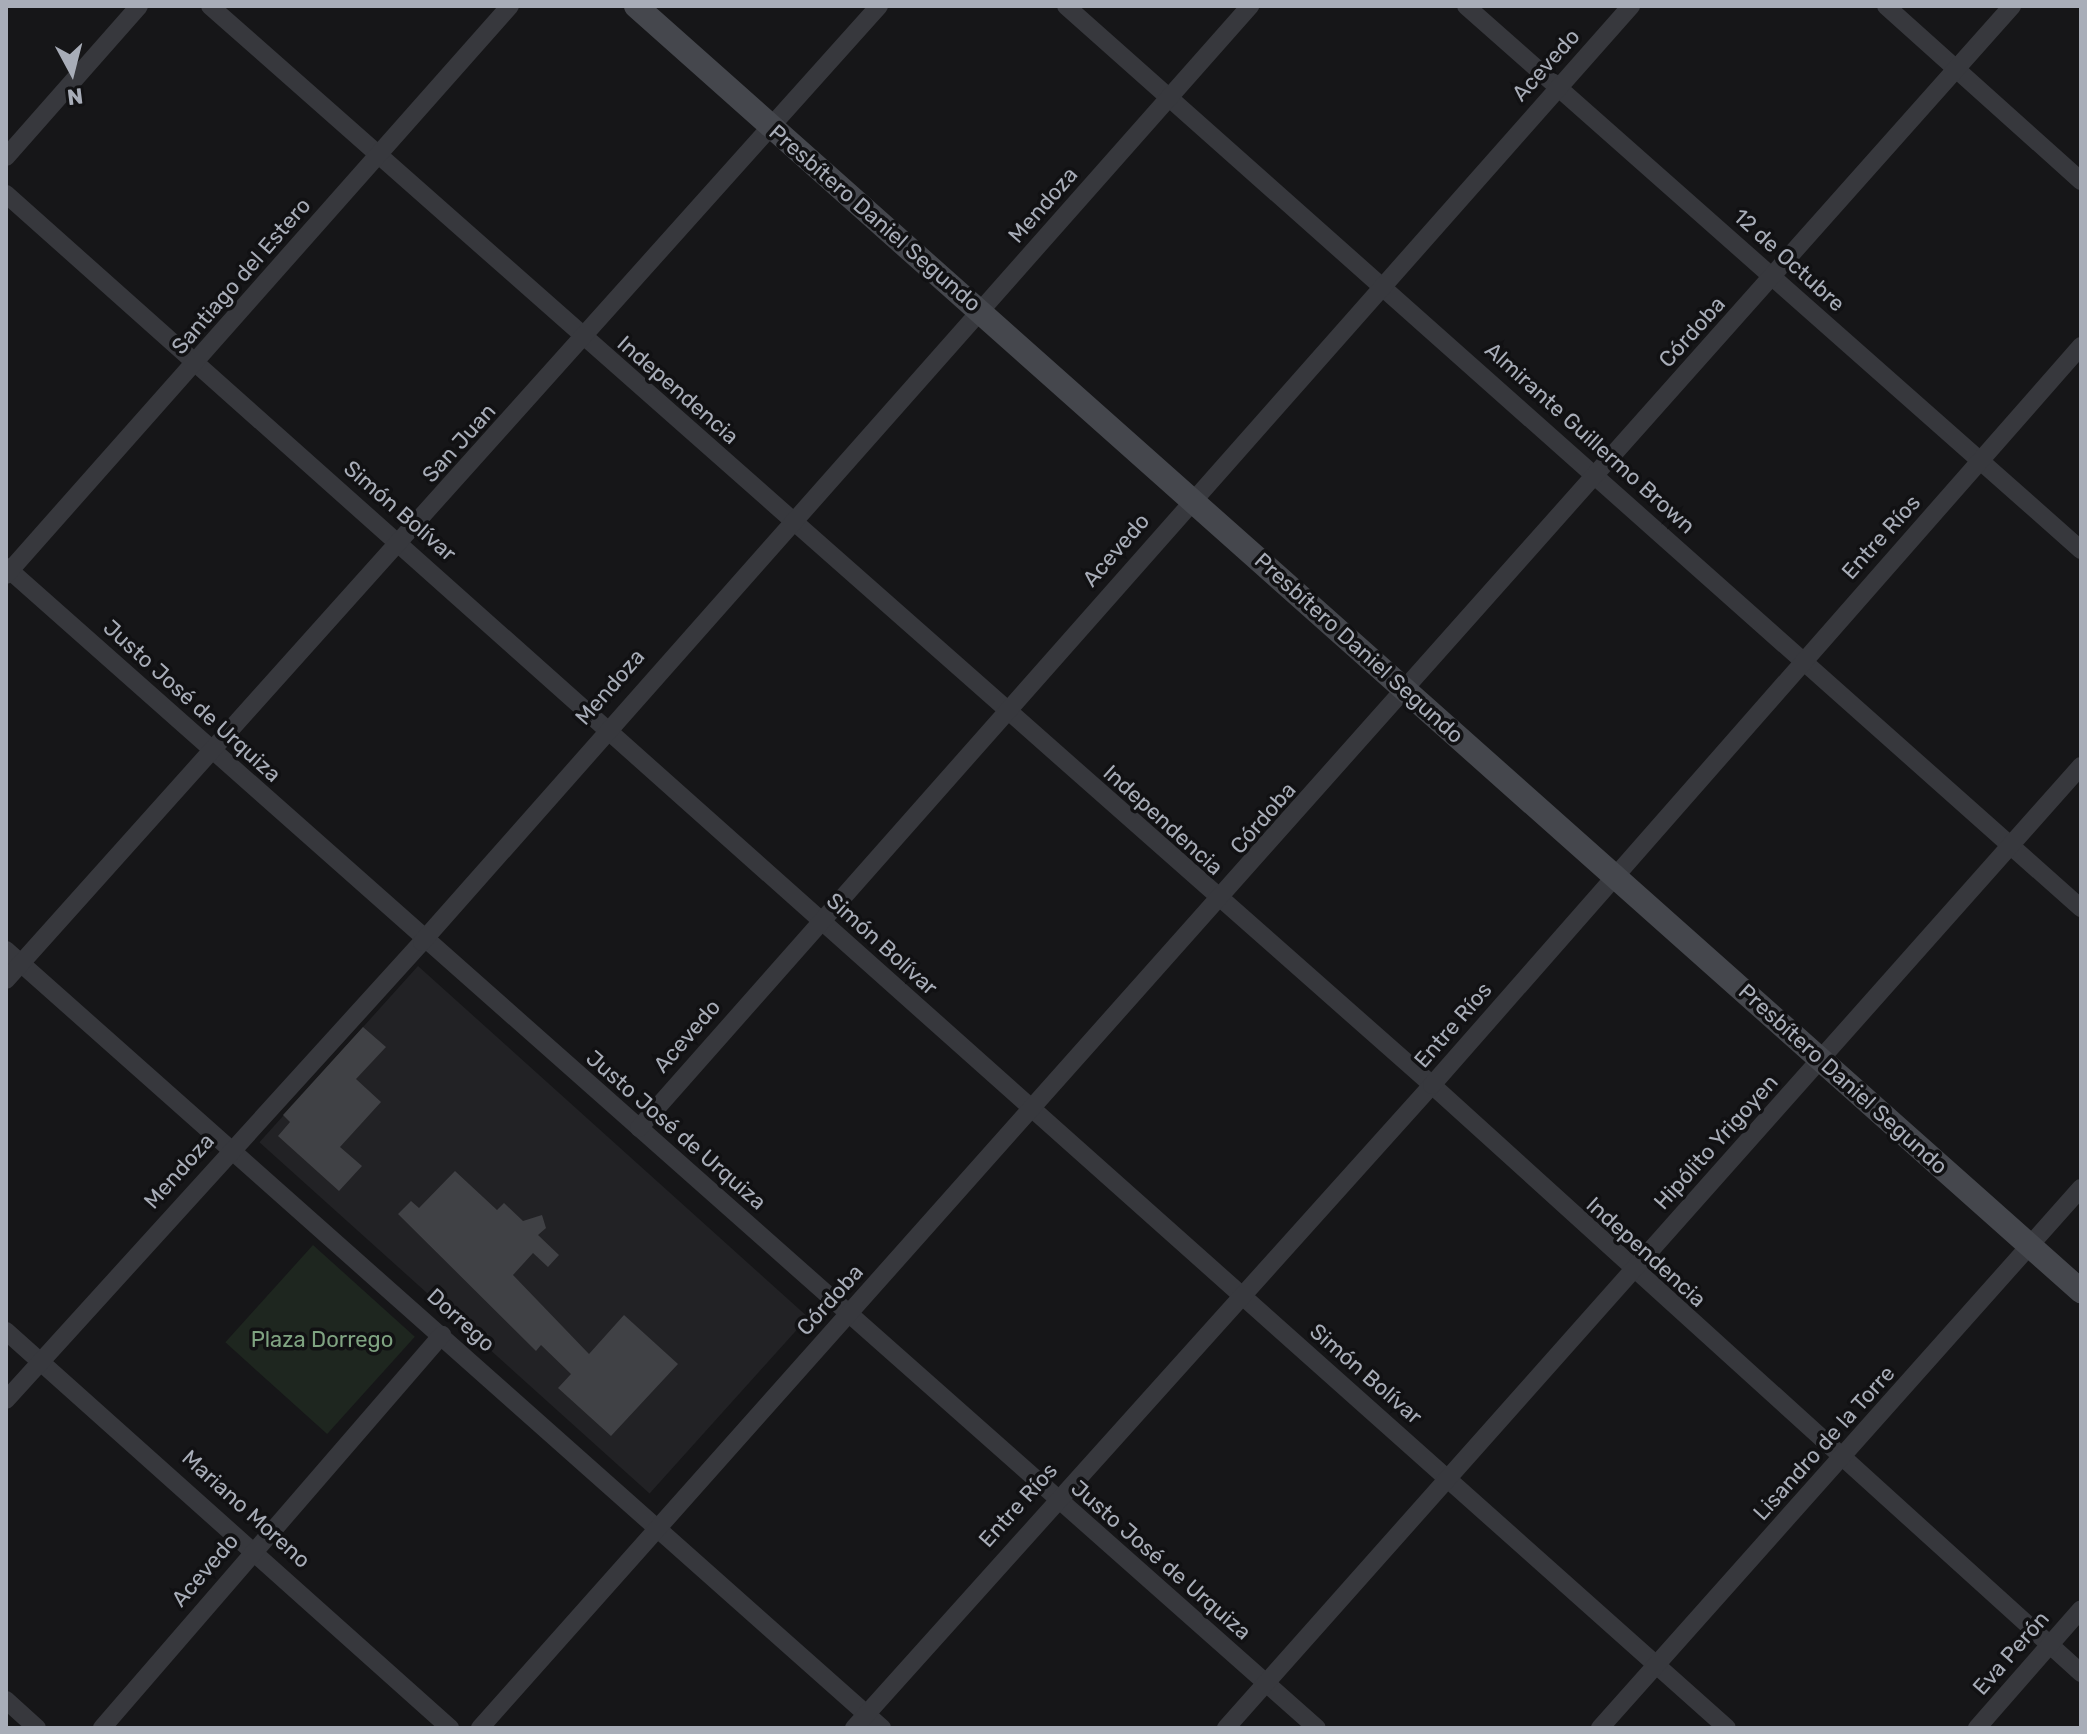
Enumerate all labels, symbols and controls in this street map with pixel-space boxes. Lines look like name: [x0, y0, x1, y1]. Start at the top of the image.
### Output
street label: Acevedo: [1507, 23, 1585, 107]
north arrow: [32, 32, 112, 112]
text: N: [65, 82, 84, 111]
street label: Presbítero Daniel Segundo: [764, 119, 986, 317]
street label: Mendoza: [1003, 162, 1083, 248]
street label: Santiago del Estero: [166, 192, 316, 360]
street label: 12 de Octubre: [1728, 203, 1850, 317]
street label: Córdoba: [1653, 291, 1731, 373]
street label: Independencia: [612, 330, 744, 450]
street label: Almirante Guillermo Brown: [1480, 337, 1700, 539]
street label: San Juan: [417, 398, 501, 488]
street label: Simón Bolívar: [338, 455, 462, 567]
street label: Entre Ríos: [1836, 489, 1926, 585]
street label: Acevedo: [1077, 508, 1155, 592]
street label: Presbítero Daniel Segundo: [1249, 547, 1469, 749]
street label: Justo José de Urquiza: [98, 614, 286, 788]
street label: Mendoza: [570, 644, 650, 730]
street label: Independencia: [1098, 759, 1228, 881]
street label: Córdoba: [1225, 777, 1301, 859]
street label: Simón Bolívar: [821, 887, 943, 1001]
street label: Entre Ríos: [1409, 977, 1497, 1073]
street label: Presbítero Daniel Segundo: [1733, 978, 1953, 1180]
street label: Acevedo: [648, 994, 726, 1078]
street label: Justo José de Urquiza: [581, 1045, 771, 1215]
street label: Hipólito Yrigoyen: [1648, 1069, 1784, 1215]
street label: Mendoza: [138, 1128, 220, 1214]
street label: Independencia: [1581, 1191, 1711, 1313]
street label: Córdoba: [791, 1259, 869, 1341]
street label: Dorrego: [422, 1283, 500, 1357]
street label: Simón Bolívar: [1304, 1318, 1428, 1430]
park label: Plaza Dorrego: [251, 1327, 393, 1353]
street label: Lisandro de la Torre: [1747, 1360, 1901, 1526]
street label: Mariano Moreno: [176, 1445, 316, 1573]
street label: Entre Ríos: [973, 1457, 1063, 1553]
street label: Justo José de Urquiza: [1066, 1475, 1256, 1645]
street label: Acevedo: [166, 1528, 244, 1612]
street label: Eva Perón: [1967, 1606, 2055, 1700]

